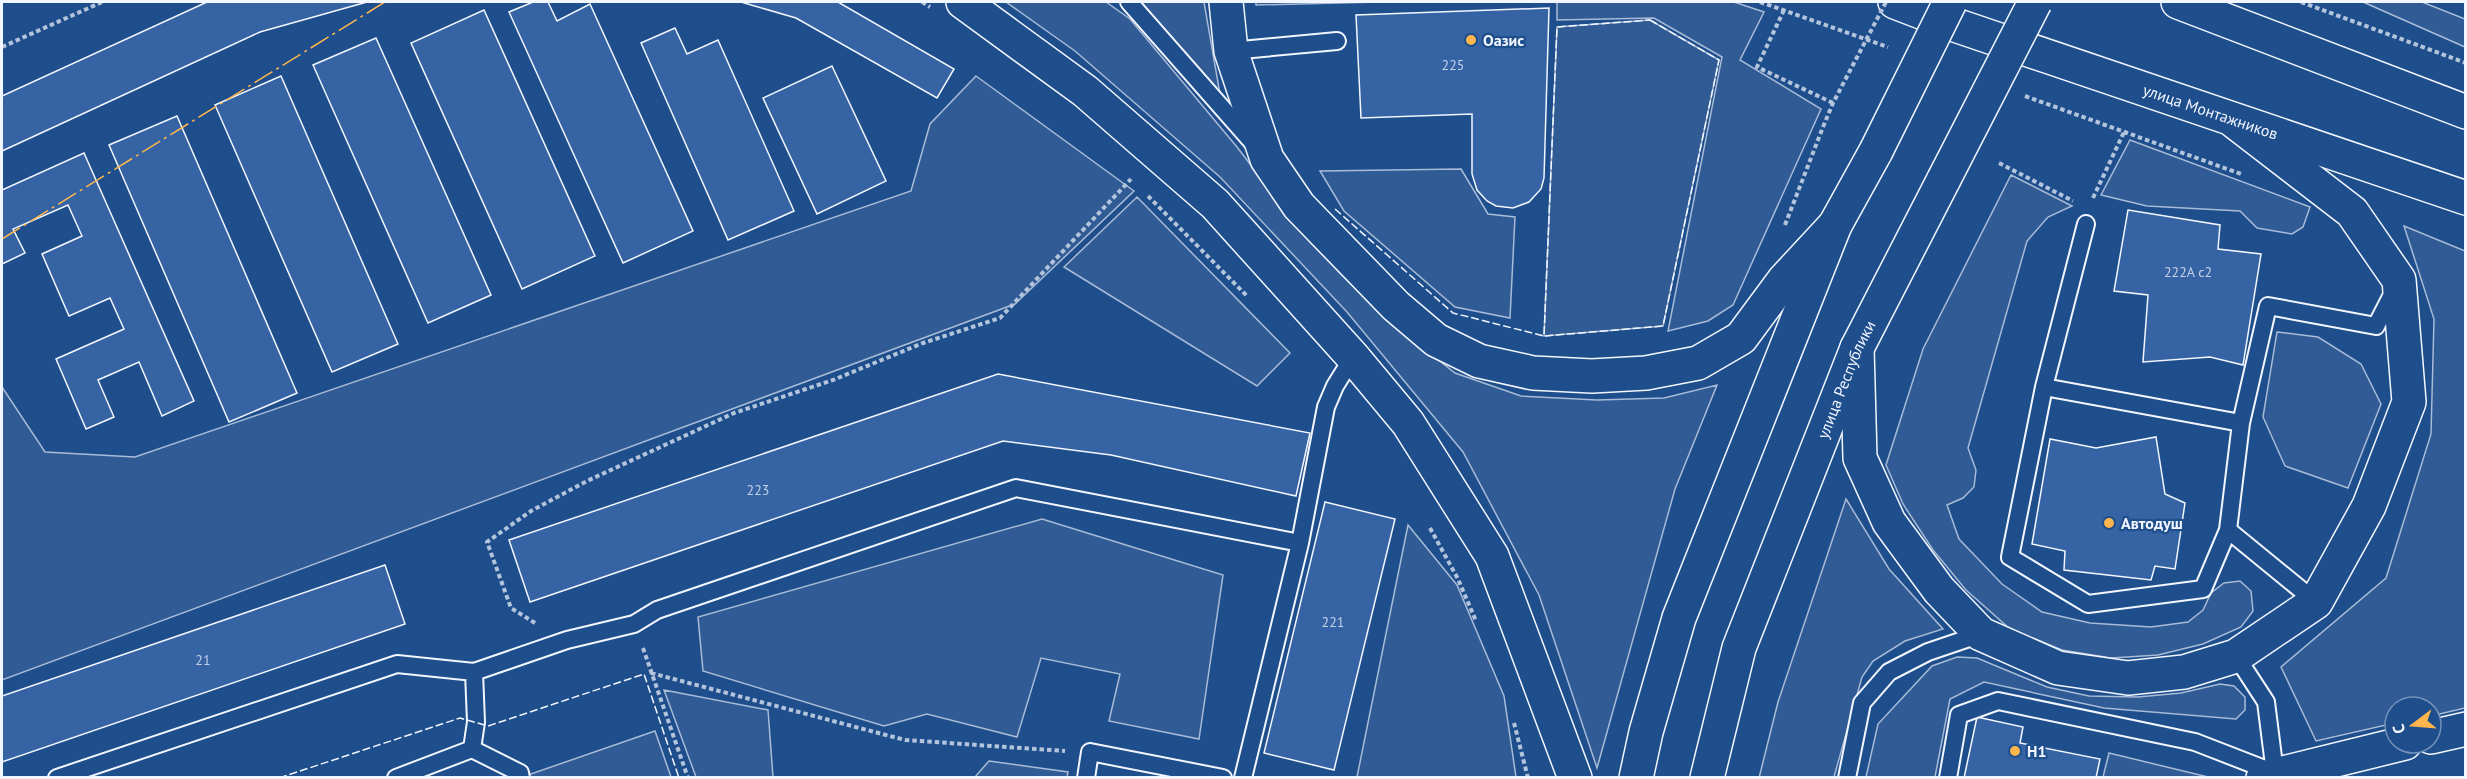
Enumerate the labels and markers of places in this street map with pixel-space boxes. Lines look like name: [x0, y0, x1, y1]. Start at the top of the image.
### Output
place label: Оазис: [1483, 30, 1524, 50]
marker: Оазис: [1464, 33, 1478, 47]
place label: Автодуш: [2121, 513, 2183, 533]
marker: Автодуш: [2102, 516, 2116, 530]
place label: Н1: [2027, 741, 2047, 761]
marker: Н1: [2008, 744, 2022, 758]

